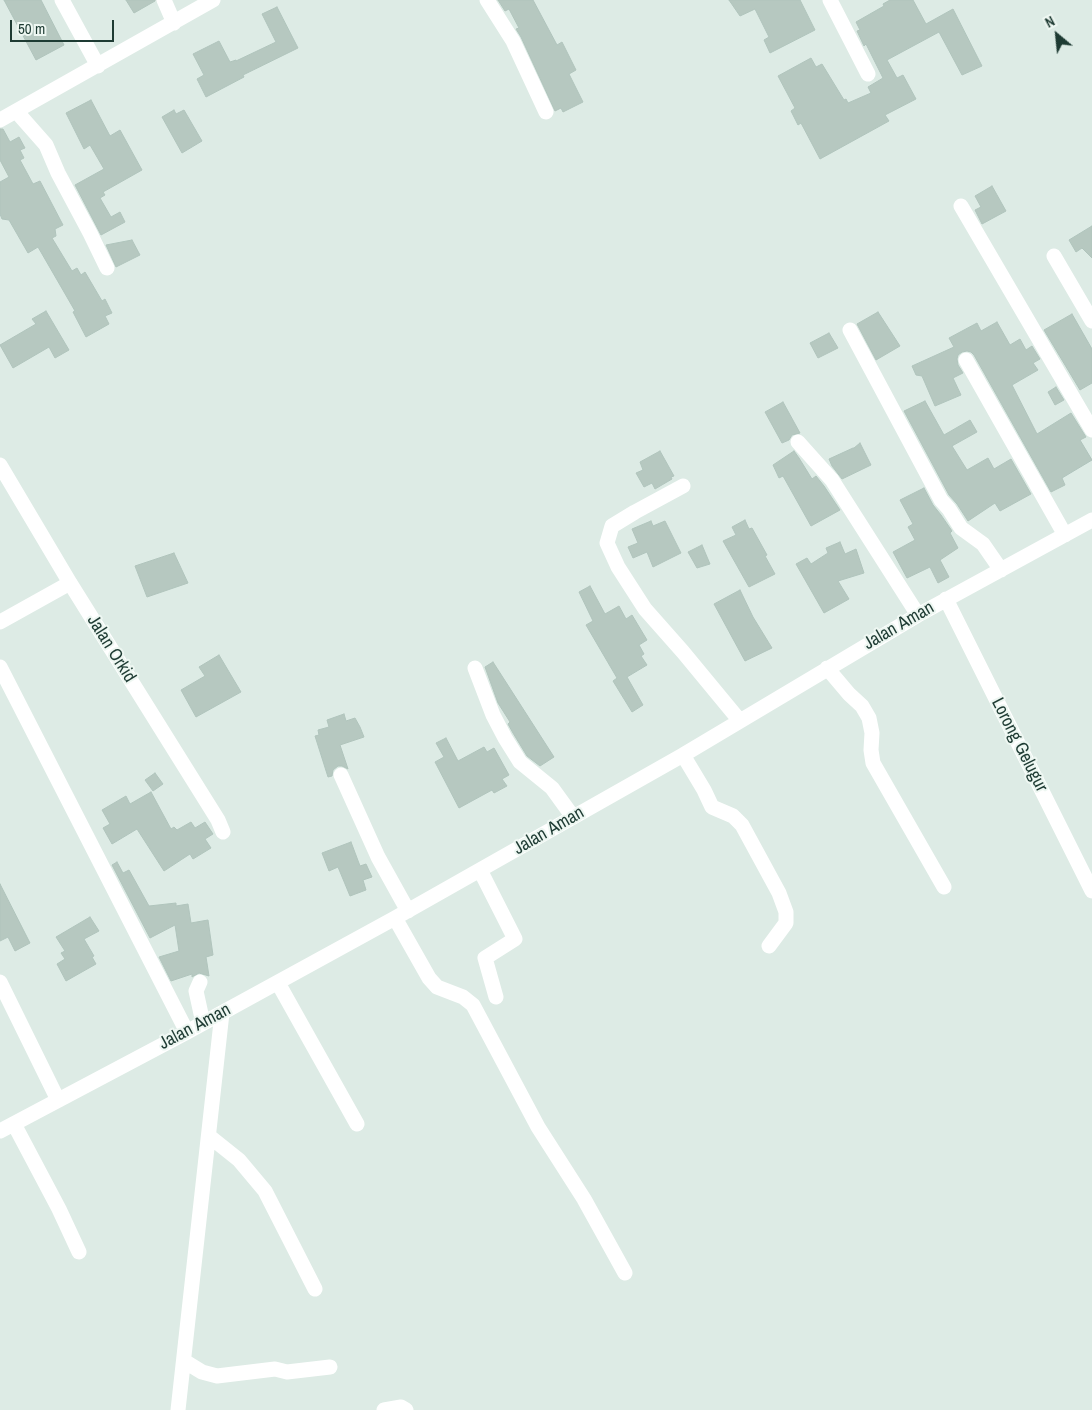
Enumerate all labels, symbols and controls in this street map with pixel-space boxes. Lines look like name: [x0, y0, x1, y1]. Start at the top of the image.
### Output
scale bar: [12, 10, 116, 42]
north arrow: [1032, 10, 1082, 60]
text: N: [1042, 12, 1058, 32]
text: 50 m: [18, 18, 45, 39]
street label: Jalan Aman: [860, 597, 938, 655]
street label: Jalan Orkid: [82, 611, 140, 687]
street label: Lorong Gelugur: [986, 694, 1052, 796]
street label: Jalan Aman: [510, 802, 588, 860]
street label: Jalan Aman: [156, 999, 234, 1055]

